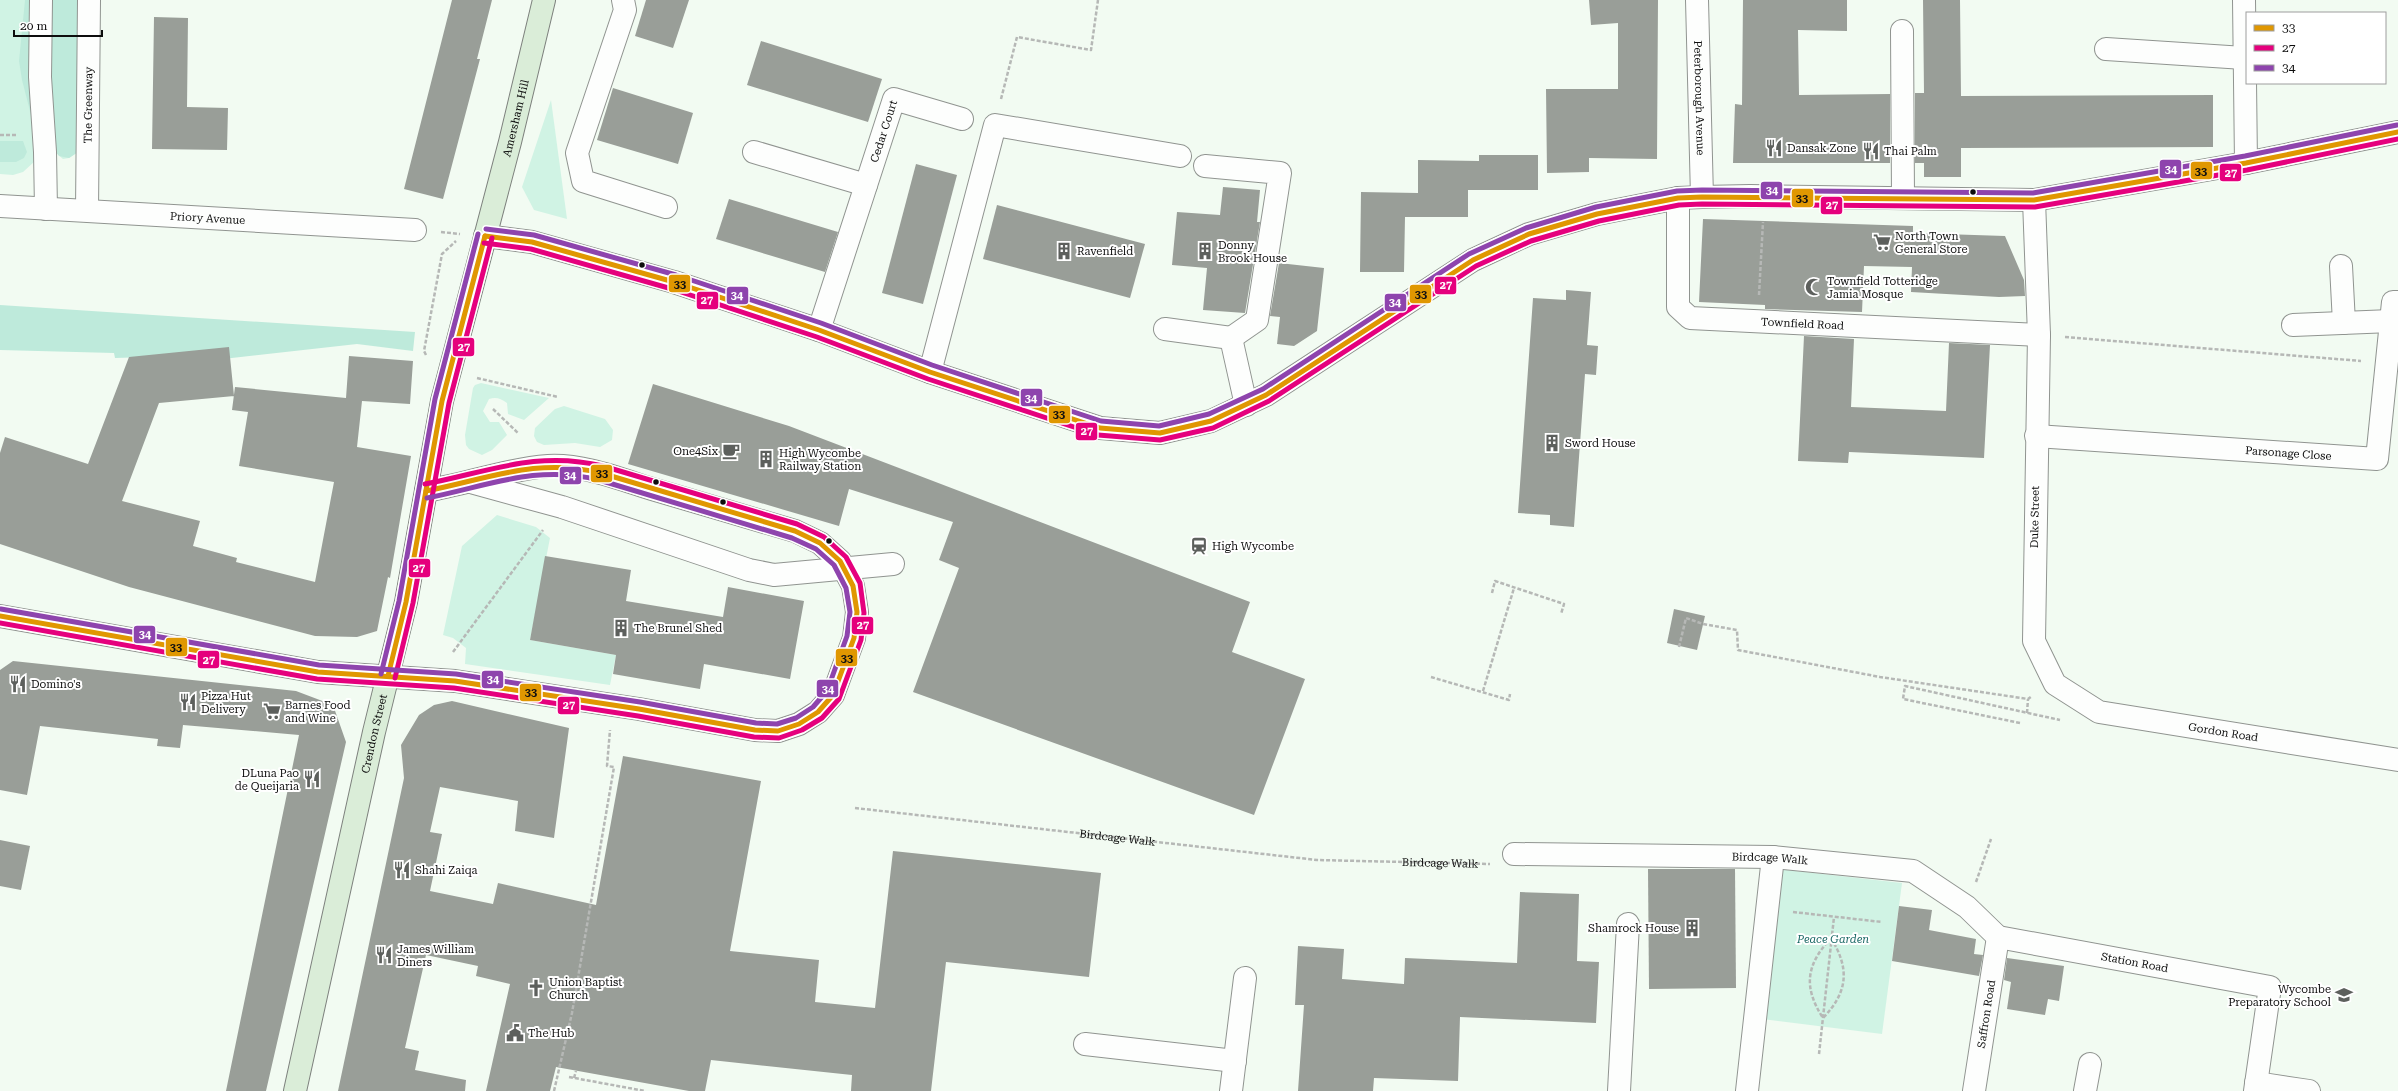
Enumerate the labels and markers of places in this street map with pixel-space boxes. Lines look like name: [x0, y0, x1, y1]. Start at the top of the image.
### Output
restaurant icon: Dansak Zone: [1764, 138, 1784, 158]
restaurant icon: Thai Palm: [1861, 141, 1881, 161]
place label: Dansak Zone: [1787, 142, 1856, 155]
place label: Thai Palm: [1884, 145, 1937, 158]
unlabelled marker: [1968, 187, 1978, 197]
place label: North Town General Store: [1895, 230, 1968, 256]
supermarket icon: North Town General Store: [1872, 232, 1892, 252]
place label: Donny Brook House: [1218, 239, 1287, 265]
building icon: Ravenfield: [1054, 241, 1074, 261]
building icon: Donny Brook House: [1195, 241, 1215, 261]
place label: Ravenfield: [1077, 245, 1133, 258]
unlabelled marker: [637, 260, 647, 270]
place label: Townfield Totteridge Jamia Mosque: [1827, 275, 1938, 301]
mosque icon: Townfield Totteridge Jamia Mosque: [1804, 277, 1824, 297]
building icon: Sword House: [1542, 433, 1562, 453]
place label: Sword House: [1565, 437, 1636, 450]
cafe icon: One4Six: [721, 441, 741, 461]
place label: One4Six: [673, 445, 719, 458]
place label: High Wycombe Railway Station: [779, 447, 861, 473]
building icon: High Wycombe Railway Station: [756, 449, 776, 469]
unlabelled marker: [651, 477, 661, 487]
unlabelled marker: [718, 497, 728, 507]
unlabelled marker: [824, 536, 834, 546]
station icon: High Wycombe: [1189, 536, 1209, 556]
place label: High Wycombe: [1212, 540, 1294, 553]
building icon: The Brunel Shed: [611, 618, 631, 638]
place label: The Brunel Shed: [634, 622, 722, 635]
restaurant icon: Domino's: [8, 674, 28, 694]
place label: Domino's: [31, 678, 81, 691]
place label: Pizza Hut Delivery: [201, 690, 251, 716]
restaurant icon: Pizza Hut Delivery: [178, 692, 198, 712]
place label: Barnes Food and Wine: [285, 699, 351, 725]
supermarket icon: Barnes Food and Wine: [262, 701, 282, 721]
place label: DLuna Pao de Queijaria: [235, 767, 299, 793]
restaurant icon: DLuna Pao de Queijaria: [302, 769, 322, 789]
restaurant icon: Shahi Zaiqa: [392, 860, 412, 880]
place label: Shahi Zaiqa: [415, 864, 478, 877]
building icon: Shamrock House: [1682, 918, 1702, 938]
place label: Shamrock House: [1588, 922, 1679, 935]
place label: James William Diners: [397, 943, 474, 969]
restaurant icon: James William Diners: [374, 945, 394, 965]
place label: Union Baptist Church: [549, 976, 622, 1002]
church icon: Union Baptist Church: [526, 978, 546, 998]
place label: Wycombe Preparatory School: [2228, 983, 2332, 1009]
school or university icon: Wycombe Preparatory School: [2334, 985, 2354, 1005]
public building icon: The Hub: [505, 1023, 525, 1043]
place label: The Hub: [528, 1027, 574, 1040]

